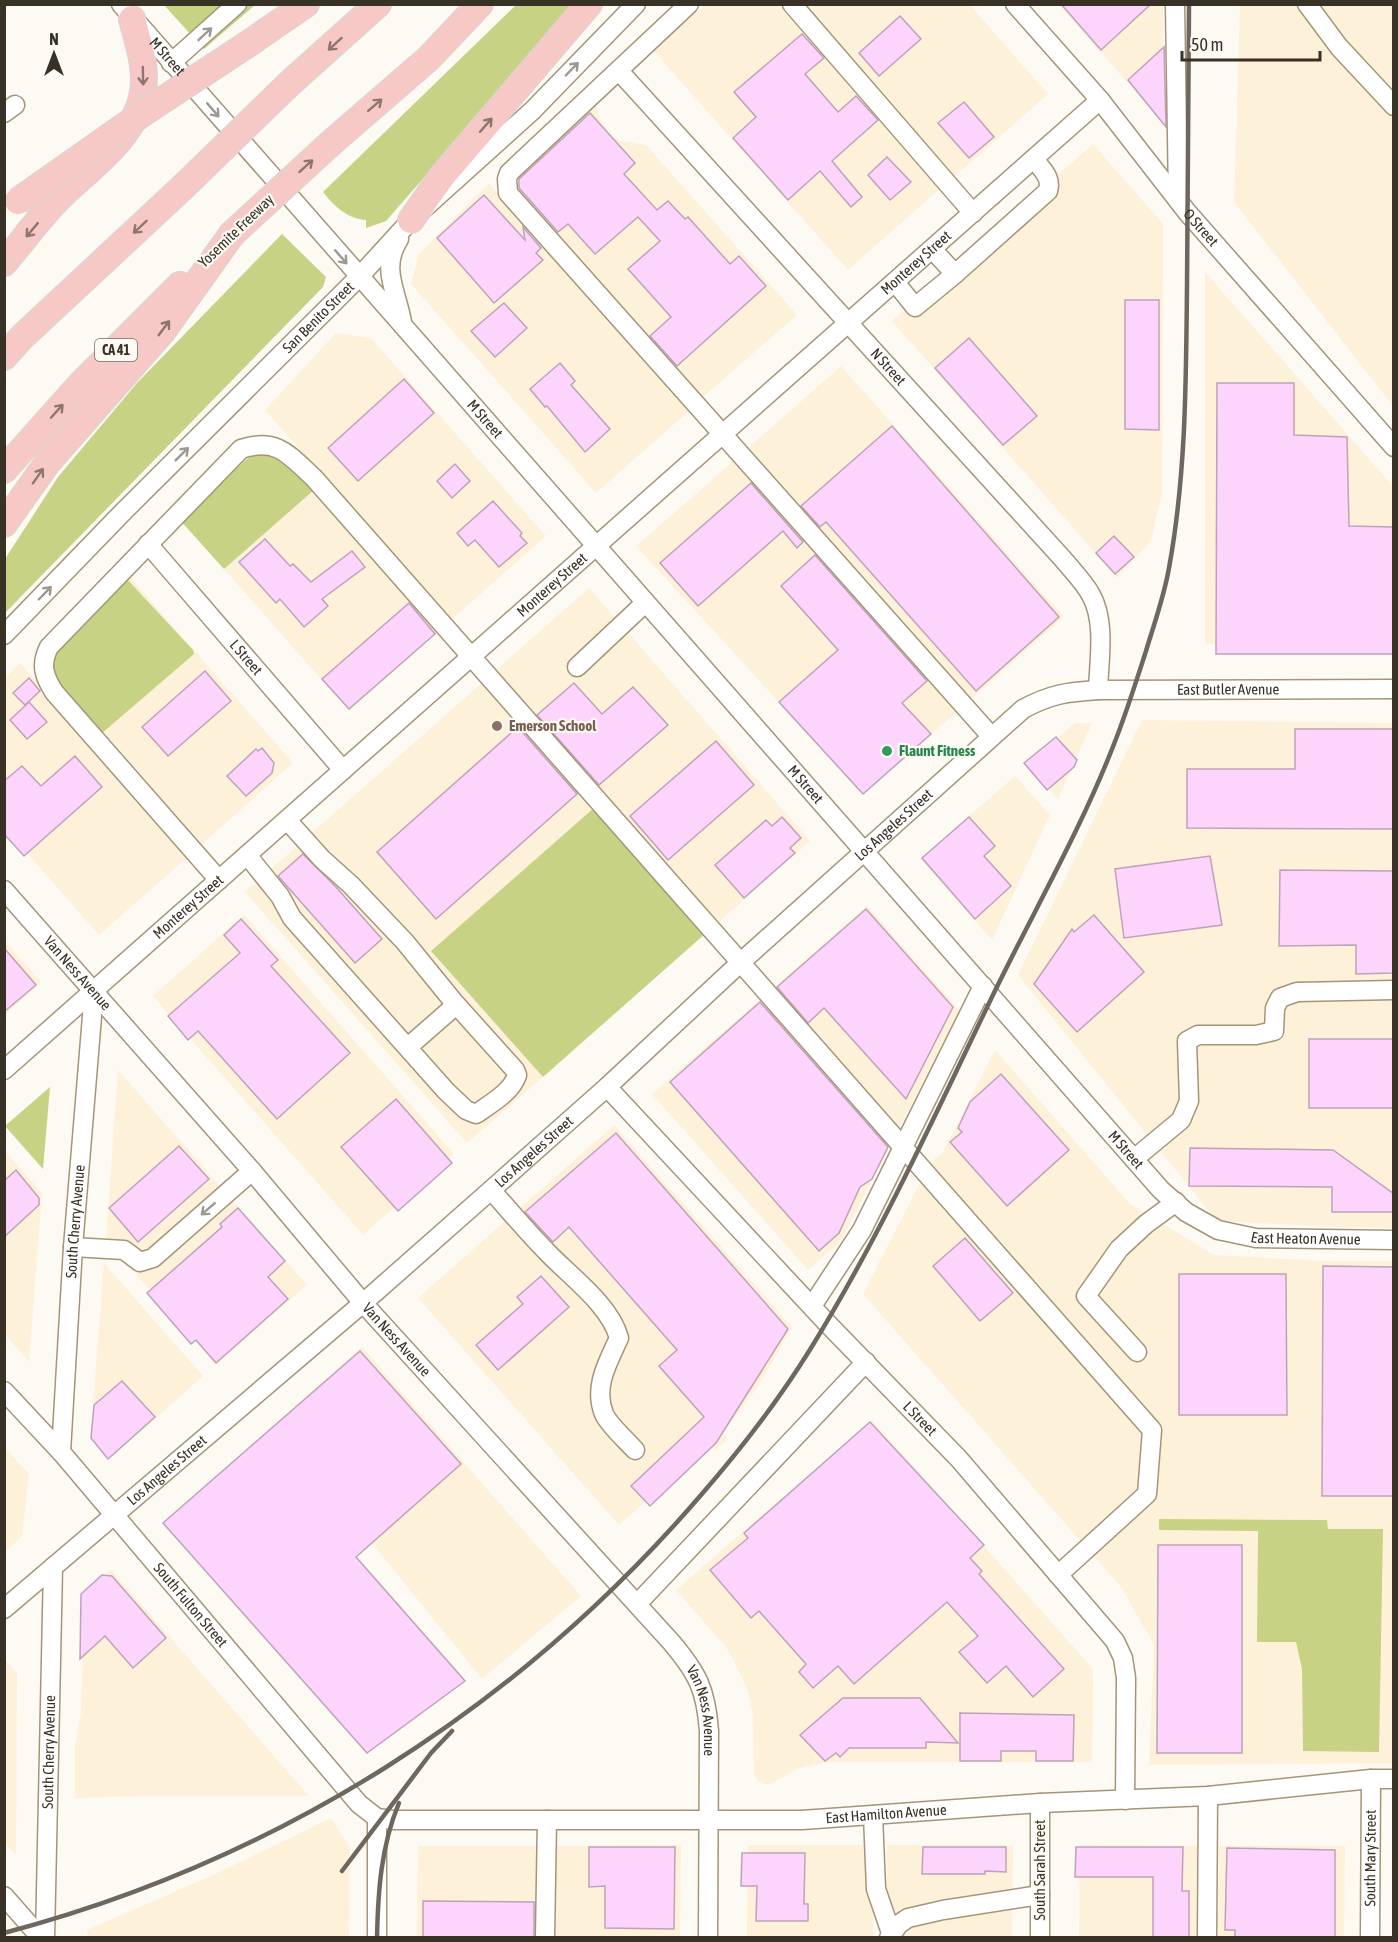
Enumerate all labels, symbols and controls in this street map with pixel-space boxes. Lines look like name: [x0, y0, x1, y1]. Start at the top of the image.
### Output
north arrow: [24, 24, 84, 84]
scale bar: [1182, 24, 1320, 62]
one-way arrow: [197, 27, 212, 42]
text: N: [49, 30, 59, 48]
street label: M Street: [146, 34, 189, 79]
text: 50 m: [1191, 34, 1223, 55]
one-way arrow: [328, 37, 343, 51]
one-way arrow: [565, 61, 580, 76]
one-way arrow: [137, 66, 149, 86]
one-way arrow: [367, 98, 382, 112]
one-way arrow: [206, 102, 219, 118]
one-way arrow: [479, 118, 493, 133]
one-way arrow: [298, 159, 313, 173]
street label: Yosemite Freeway: [195, 191, 277, 271]
street label: O Street: [1180, 205, 1222, 249]
one-way arrow: [133, 220, 148, 234]
one-way arrow: [25, 222, 39, 237]
street label: Monterey Street: [877, 227, 954, 298]
one-way arrow: [334, 249, 348, 264]
street label: San Benito Street: [279, 278, 357, 356]
one-way arrow: [158, 320, 171, 336]
road number: CA 41: [95, 339, 137, 361]
street label: N Street: [867, 345, 910, 389]
street label: M Street: [464, 396, 507, 441]
one-way arrow: [50, 404, 64, 419]
one-way arrow: [174, 446, 189, 461]
one-way arrow: [32, 469, 44, 485]
street label: Monterey Street: [513, 549, 590, 620]
one-way arrow: [38, 586, 52, 601]
street label: L Street: [227, 636, 266, 678]
street label: East Butler Avenue: [1177, 680, 1280, 698]
place label: Emerson School: [509, 717, 597, 734]
marker: Emerson School: [490, 719, 504, 733]
place label: Flaunt Fitness: [899, 742, 976, 759]
marker: Flaunt Fitness: [880, 744, 894, 758]
street label: M Street: [784, 762, 827, 807]
street label: Los Angeles Street: [851, 785, 936, 864]
street label: Monterey Street: [149, 871, 226, 942]
street label: Van Ness Avenue: [41, 932, 115, 1014]
street label: Los Angeles Street: [491, 1112, 576, 1191]
street label: M Street: [1105, 1127, 1147, 1172]
street label: South Cherry Avenue: [62, 1164, 88, 1279]
one-way arrow: [200, 1203, 216, 1216]
street label: East Heaton Avenue: [1249, 1228, 1361, 1248]
street label: Van Ness Avenue: [359, 1299, 435, 1380]
street label: L Street: [900, 1398, 941, 1439]
street label: Los Angeles Street: [123, 1431, 210, 1508]
street label: South Fulton Street: [151, 1559, 231, 1650]
street label: Van Ness Avenue: [683, 1662, 718, 1756]
street label: South Cherry Avenue: [39, 1695, 58, 1809]
street label: East Hamilton Avenue: [825, 1801, 947, 1826]
street label: South Mary Street: [1361, 1809, 1379, 1907]
street label: South Sarah Street: [1031, 1820, 1048, 1920]

